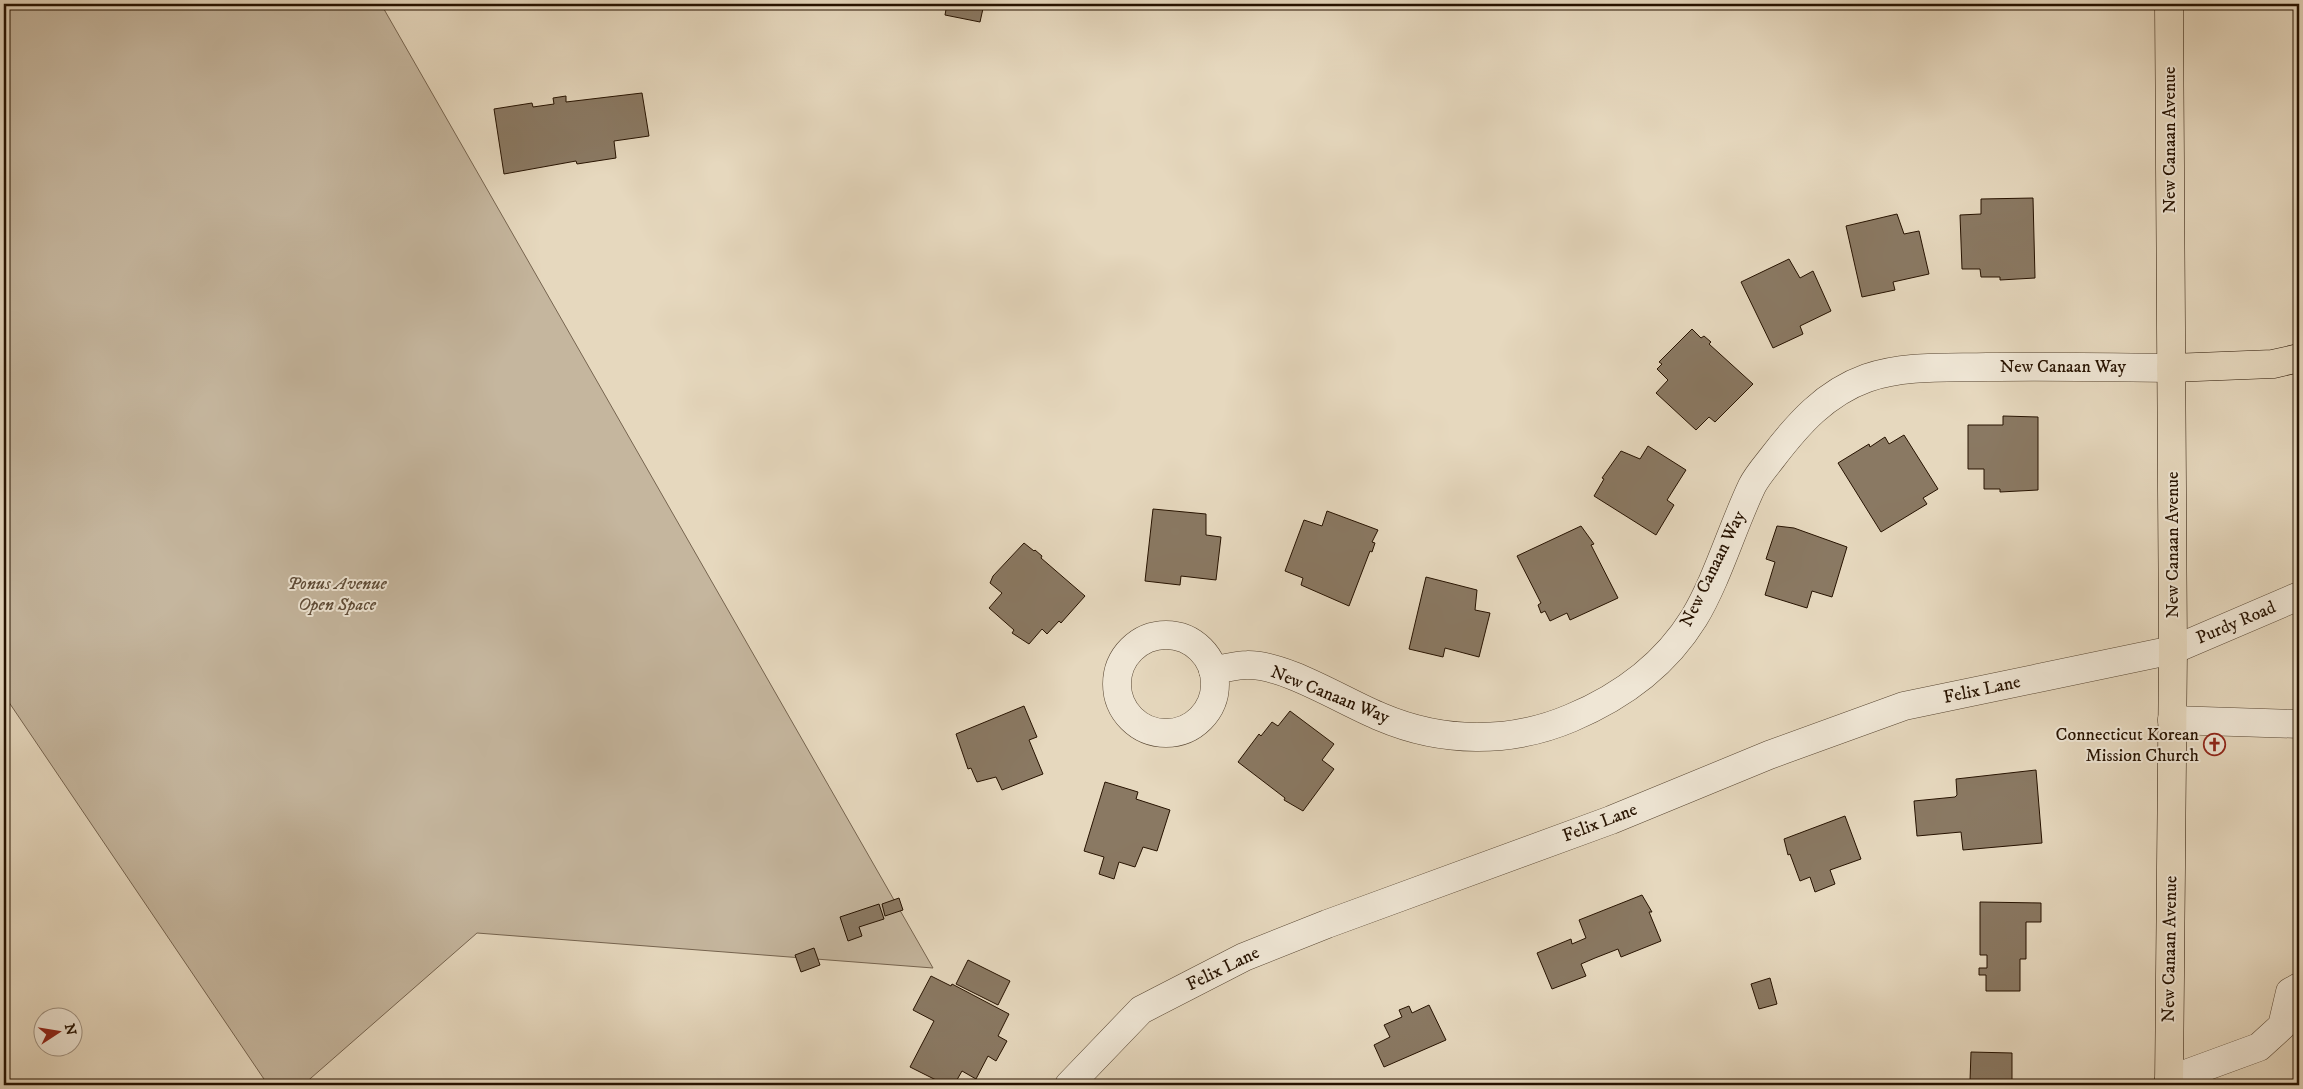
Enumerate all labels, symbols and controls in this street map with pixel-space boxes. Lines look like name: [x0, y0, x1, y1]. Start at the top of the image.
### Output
street label: New Canaan Avenue: [2159, 67, 2181, 213]
street label: New Canaan Way: [2000, 356, 2127, 378]
street label: New Canaan Avenue: [2162, 472, 2184, 618]
street label: New Canaan Way: [1675, 507, 1751, 631]
park label: Ponus Avenue Open Space: [287, 573, 387, 616]
street label: Purdy Road: [2193, 596, 2279, 650]
street label: New Canaan Way: [1267, 661, 1393, 729]
street label: Felix Lane: [1941, 671, 2023, 709]
place label: Connecticut Korean Mission Church: [2055, 724, 2200, 767]
church icon: Connecticut Korean Mission Church: [2203, 733, 2227, 757]
street label: Felix Lane: [1560, 799, 1640, 847]
street label: New Canaan Avenue: [2158, 875, 2182, 1023]
street label: Felix Lane: [1183, 942, 1263, 996]
north arrow: [32, 1006, 82, 1056]
text: N: [60, 1022, 80, 1037]

